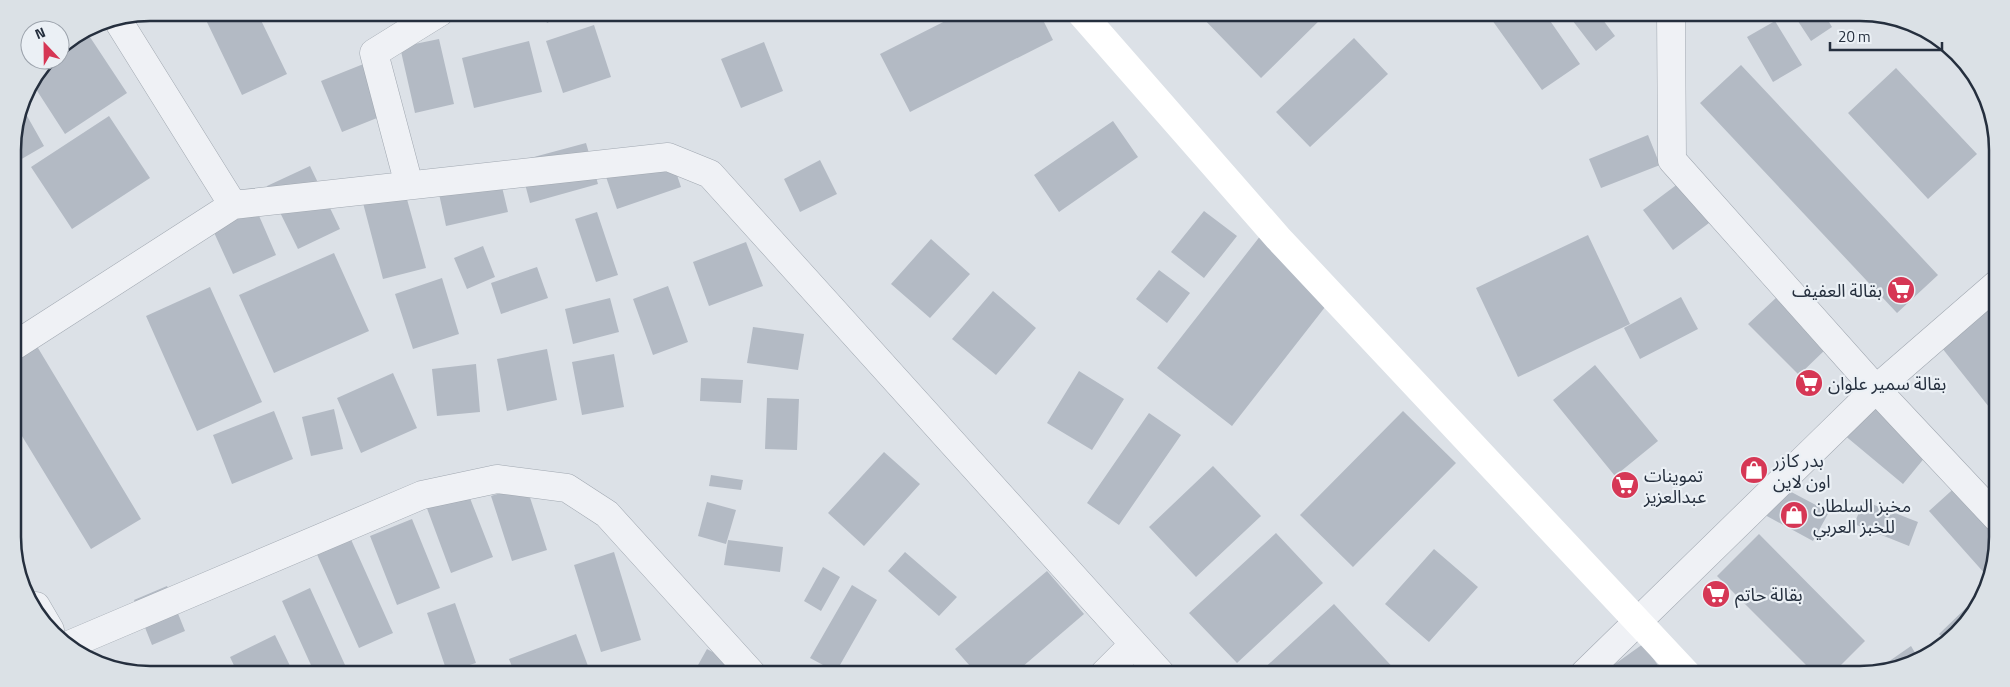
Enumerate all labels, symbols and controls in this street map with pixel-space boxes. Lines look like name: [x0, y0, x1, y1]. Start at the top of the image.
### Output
north arrow: [20, 20, 70, 70]
scale bar: [1830, 20, 1942, 52]
text: N: [32, 21, 48, 44]
text: 20 m: [1838, 25, 1871, 48]
supermarket icon: بقالة العفيف: [1886, 275, 1916, 305]
place label: بقالة العفيف: [1792, 277, 1882, 304]
supermarket icon: بقالة سمير علوان: [1794, 368, 1824, 398]
place label: بقالة سمير علوان: [1828, 370, 1946, 397]
place label: بدر كازر اون لاين: [1772, 447, 1831, 495]
shop icon: بدر كازر اون لاين: [1739, 455, 1769, 485]
place label: تموينات عبدالعزيز: [1643, 462, 1706, 510]
supermarket icon: تموينات عبدالعزيز: [1610, 470, 1640, 500]
place label: مخبز السلطان للخبز العربي: [1813, 492, 1911, 540]
shop icon: مخبز السلطان للخبز العربي: [1779, 500, 1809, 530]
supermarket icon: بقالة حاتم: [1701, 579, 1731, 609]
place label: بقالة حاتم: [1735, 581, 1803, 608]

